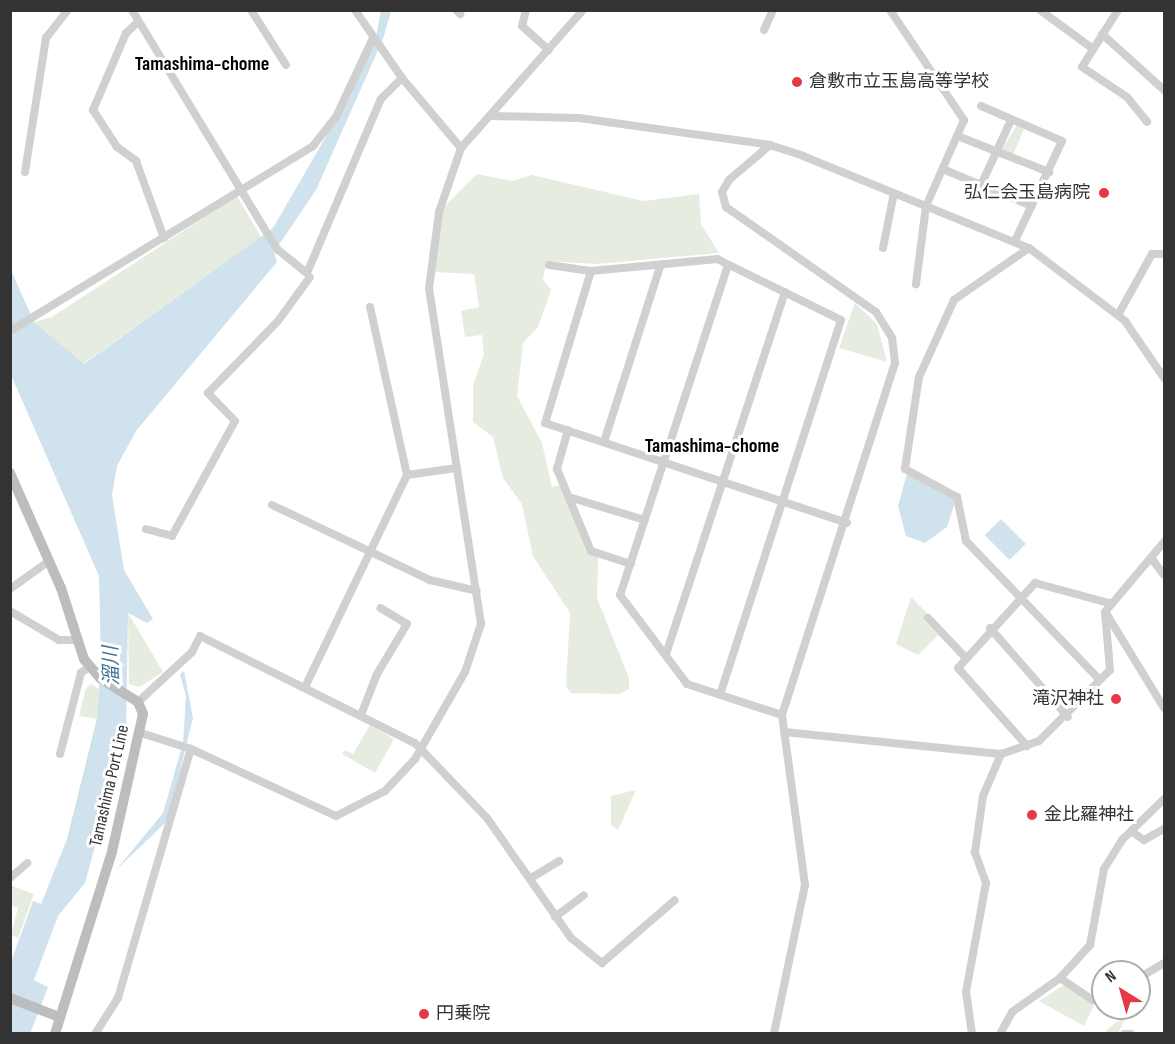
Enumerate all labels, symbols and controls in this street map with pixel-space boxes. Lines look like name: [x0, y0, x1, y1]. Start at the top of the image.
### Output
district label: Tamashima-chome: [135, 52, 269, 76]
place label: 倉敷市立玉島高等学校: [809, 71, 989, 93]
marker: 倉敷市立玉島高等学校: [790, 75, 804, 89]
place label: 弘仁会玉島病院: [964, 182, 1090, 204]
marker: 弘仁会玉島病院: [1095, 184, 1113, 202]
district label: Tamashima-chome: [645, 434, 779, 458]
water label: 溜川: [99, 646, 125, 686]
place label: 滝沢神社: [1032, 688, 1104, 710]
marker: 滝沢神社: [1109, 692, 1123, 706]
street label: Tamashima Port Line: [86, 723, 134, 849]
place label: 金比羅神社: [1044, 804, 1134, 826]
marker: 金比羅神社: [1025, 808, 1039, 822]
north arrow: [1091, 960, 1151, 1020]
text: N: [1102, 967, 1120, 987]
place label: 円乗院: [436, 1003, 490, 1025]
marker: 円乗院: [417, 1007, 431, 1021]

